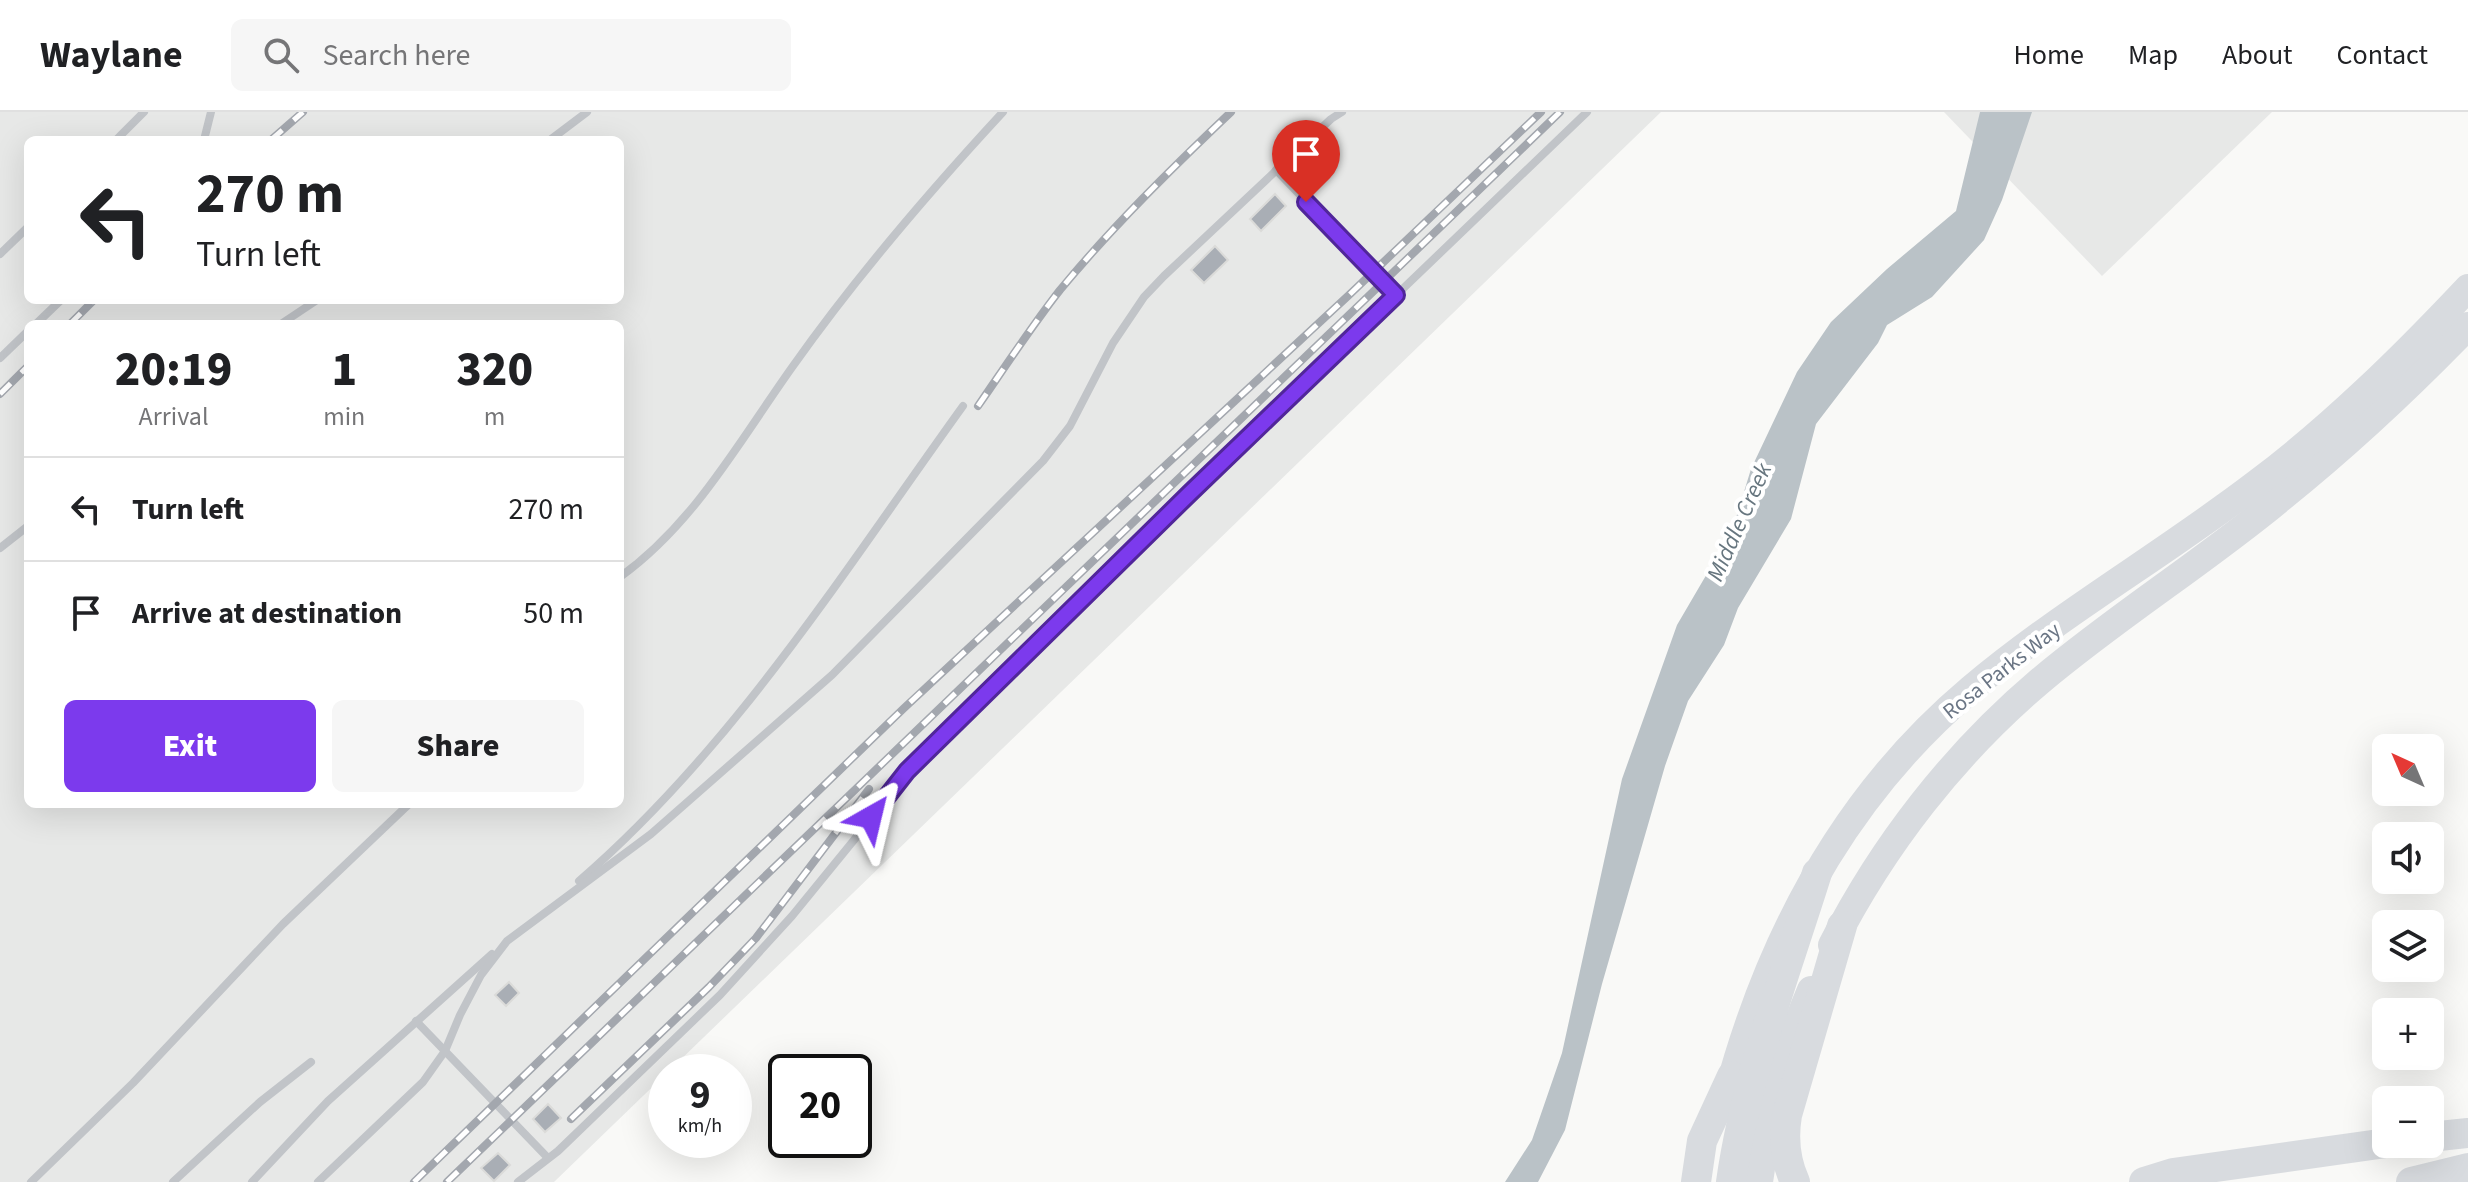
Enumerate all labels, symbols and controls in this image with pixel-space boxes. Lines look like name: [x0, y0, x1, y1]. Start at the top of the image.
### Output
search box: [231, 19, 791, 91]
text: Waylane: [40, 28, 183, 82]
icon: search: [259, 33, 303, 77]
text: Search here: [323, 34, 471, 77]
text: Home: [2013, 35, 2084, 75]
text: Map: [2128, 35, 2178, 75]
text: About: [2222, 35, 2293, 75]
text: Contact: [2337, 35, 2428, 75]
pin: [1272, 120, 1340, 202]
icon: arrive: [1284, 132, 1328, 176]
text: 270 m: [196, 155, 344, 234]
icon: left: [64, 168, 168, 272]
text: Turn left: [196, 229, 321, 280]
text: 20:19: [115, 336, 232, 404]
text: 1: [331, 336, 357, 404]
text: 320: [456, 336, 533, 404]
text: Arrival: [139, 398, 209, 435]
text: min: [323, 398, 365, 435]
text: m: [484, 398, 505, 435]
water label: Middle Creek: [1698, 457, 1781, 587]
icon: left: [64, 487, 108, 531]
text: Turn left: [132, 488, 244, 531]
text: 270 m: [508, 488, 584, 531]
icon: arrive: [64, 591, 108, 635]
text: Arrive at destination: [132, 592, 402, 635]
text: 50 m: [523, 592, 584, 635]
street label: Rosa Parks Way: [1936, 614, 2068, 727]
button: Exit: [64, 700, 316, 792]
button: Share: [332, 700, 584, 792]
north arrow: [2372, 734, 2444, 806]
map controls: [2372, 734, 2444, 1158]
position arrow: [829, 775, 913, 859]
button: sound: [2372, 822, 2444, 894]
button: layers: [2372, 910, 2444, 982]
button: +: [2372, 998, 2444, 1070]
speed limit sign: 20: [768, 1054, 872, 1158]
text: 9: [689, 1067, 711, 1124]
button: −: [2372, 1086, 2444, 1158]
text: km/h: [678, 1112, 722, 1140]

